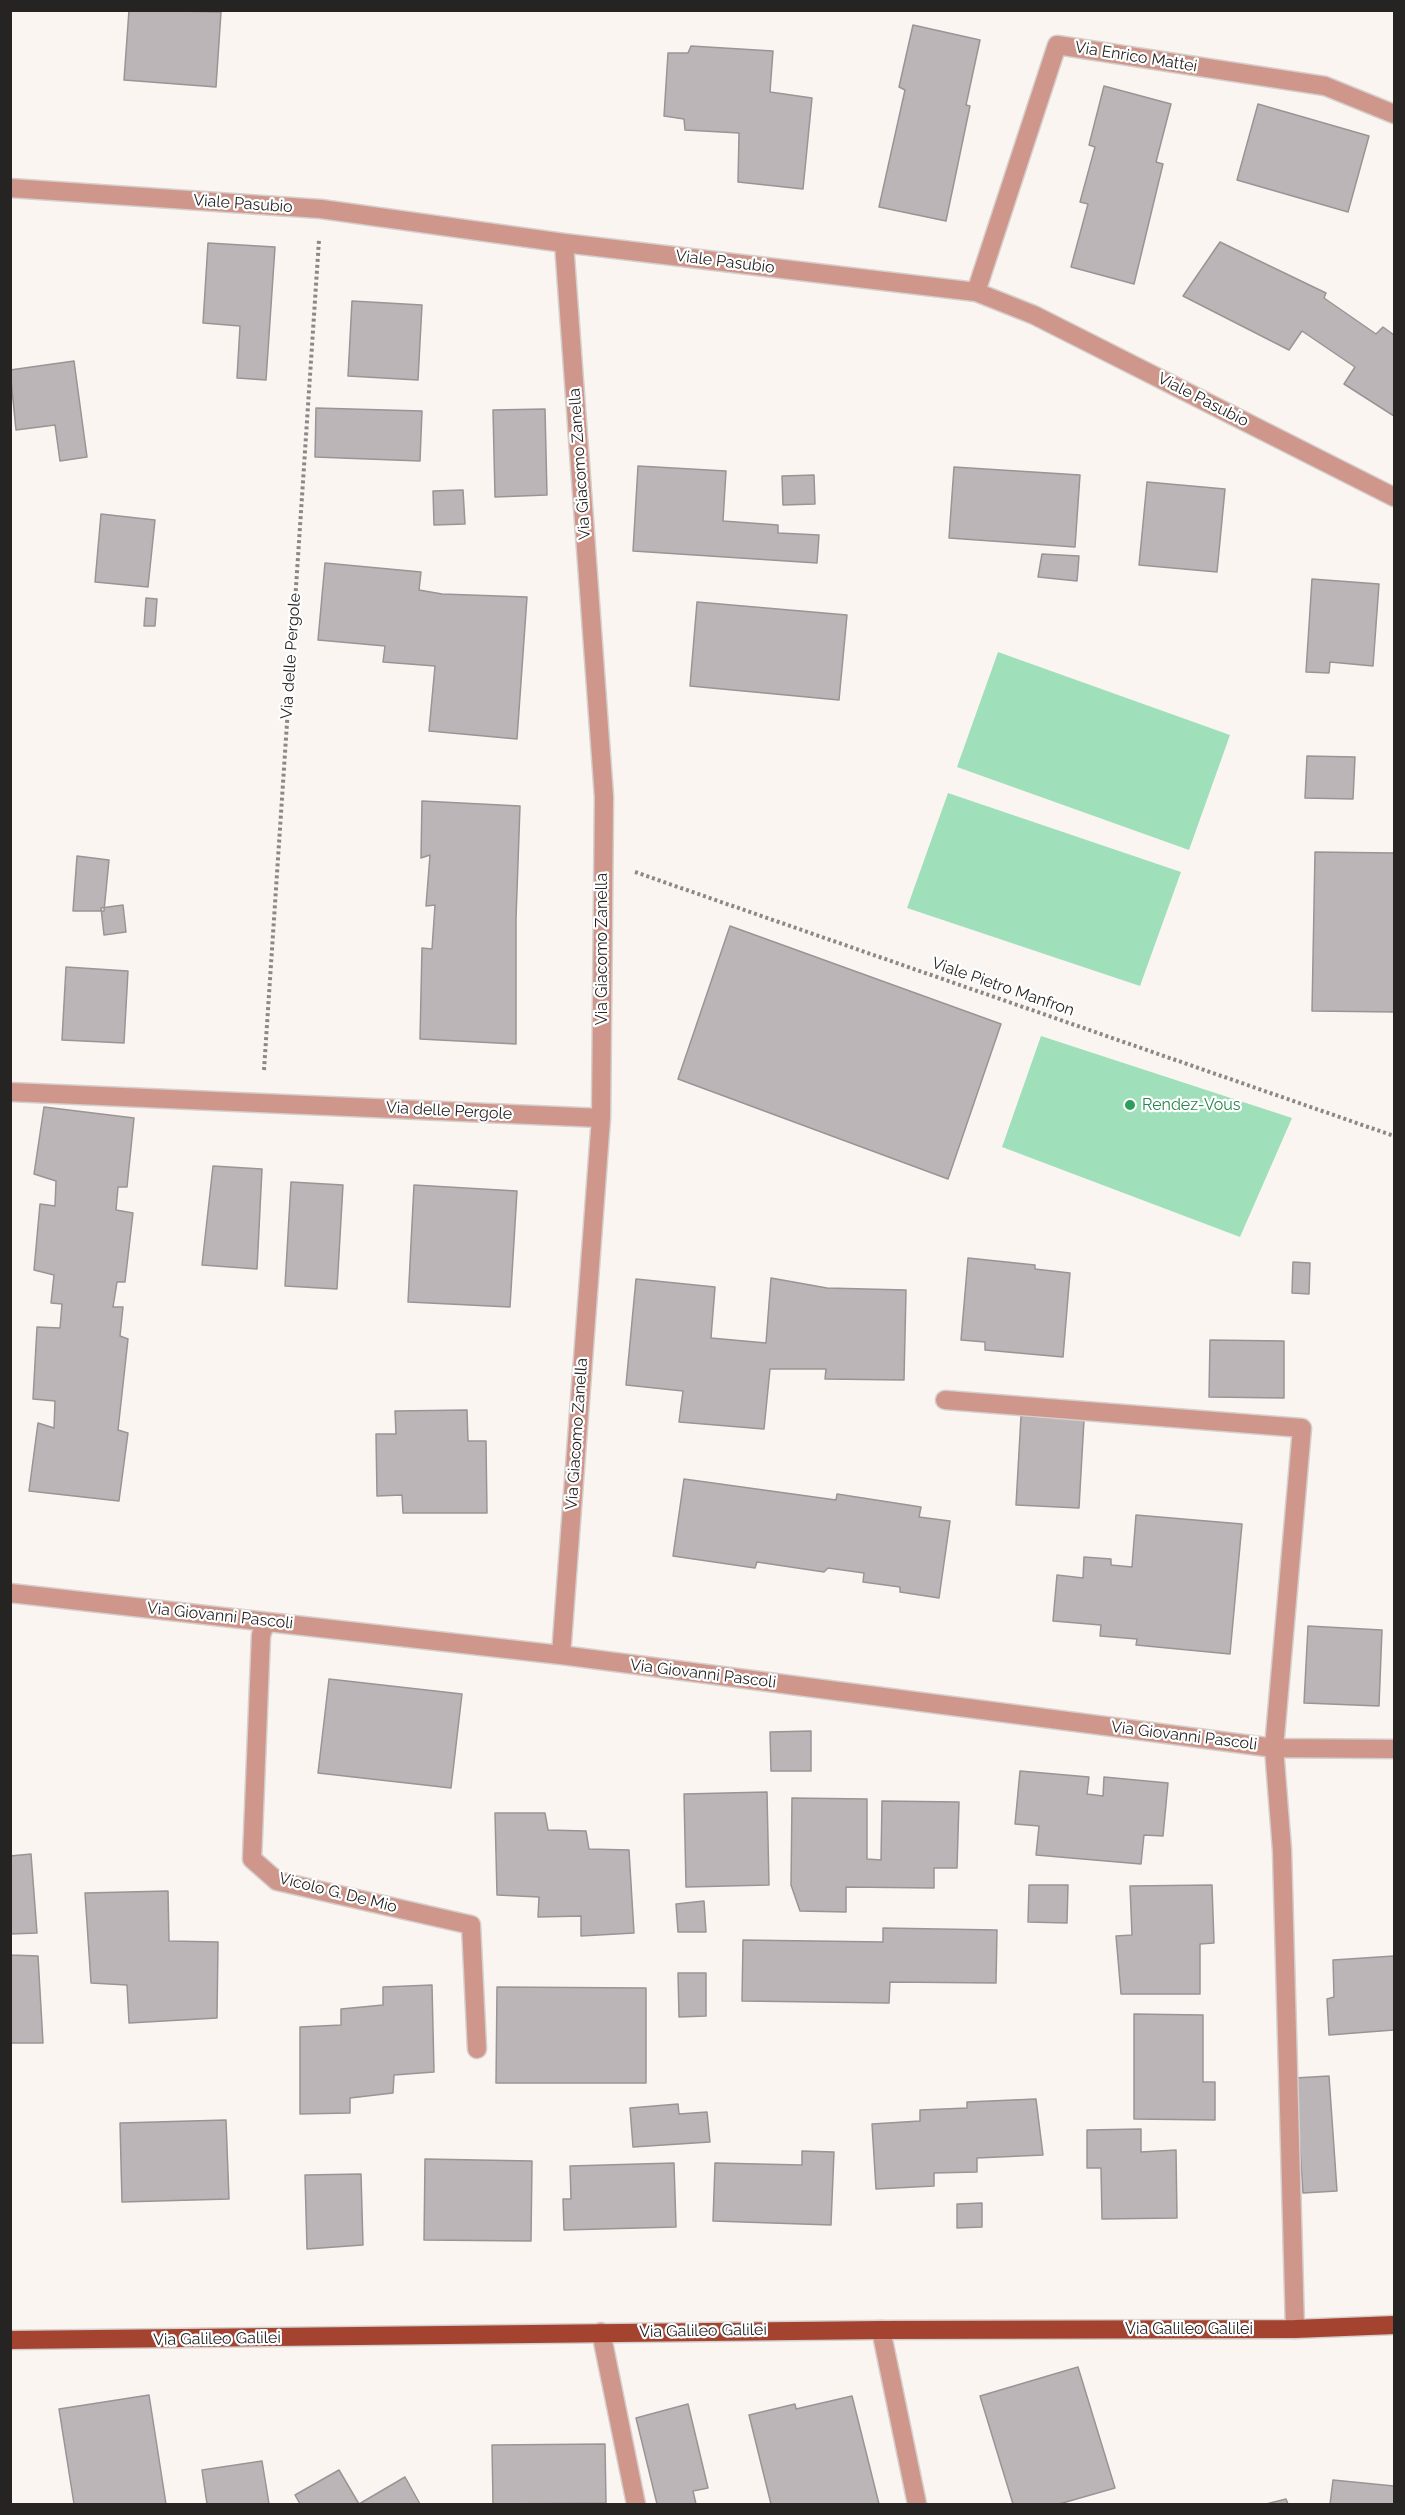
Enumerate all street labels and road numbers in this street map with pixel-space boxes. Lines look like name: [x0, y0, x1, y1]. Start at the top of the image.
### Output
street label: Via Enrico Mattei: [1073, 38, 1199, 76]
street label: Viale Pasubio: [193, 191, 293, 217]
street label: Viale Pasubio: [674, 246, 776, 278]
street label: Viale Pasubio: [1154, 369, 1252, 431]
street label: Via Giacomo Zanella: [565, 387, 595, 541]
street label: Via delle Pergole: [277, 592, 305, 720]
street label: Via Giacomo Zanella: [592, 873, 612, 1025]
street label: Viale Pietro Manfron: [929, 954, 1077, 1020]
street label: Via delle Pergole: [385, 1098, 513, 1124]
street label: Via Giacomo Zanella: [562, 1357, 592, 1511]
street label: Via Giovanni Pascoli: [146, 1599, 294, 1633]
street label: Via Giovanni Pascoli: [629, 1656, 777, 1692]
street label: Via Giovanni Pascoli: [1110, 1718, 1258, 1754]
street label: Vicolo G. De Mio: [277, 1869, 399, 1917]
street label: Via Galileo Galilei: [1125, 2319, 1253, 2339]
street label: Via Galileo Galilei: [639, 2320, 767, 2342]
street label: Via Galileo Galilei: [153, 2328, 281, 2350]

